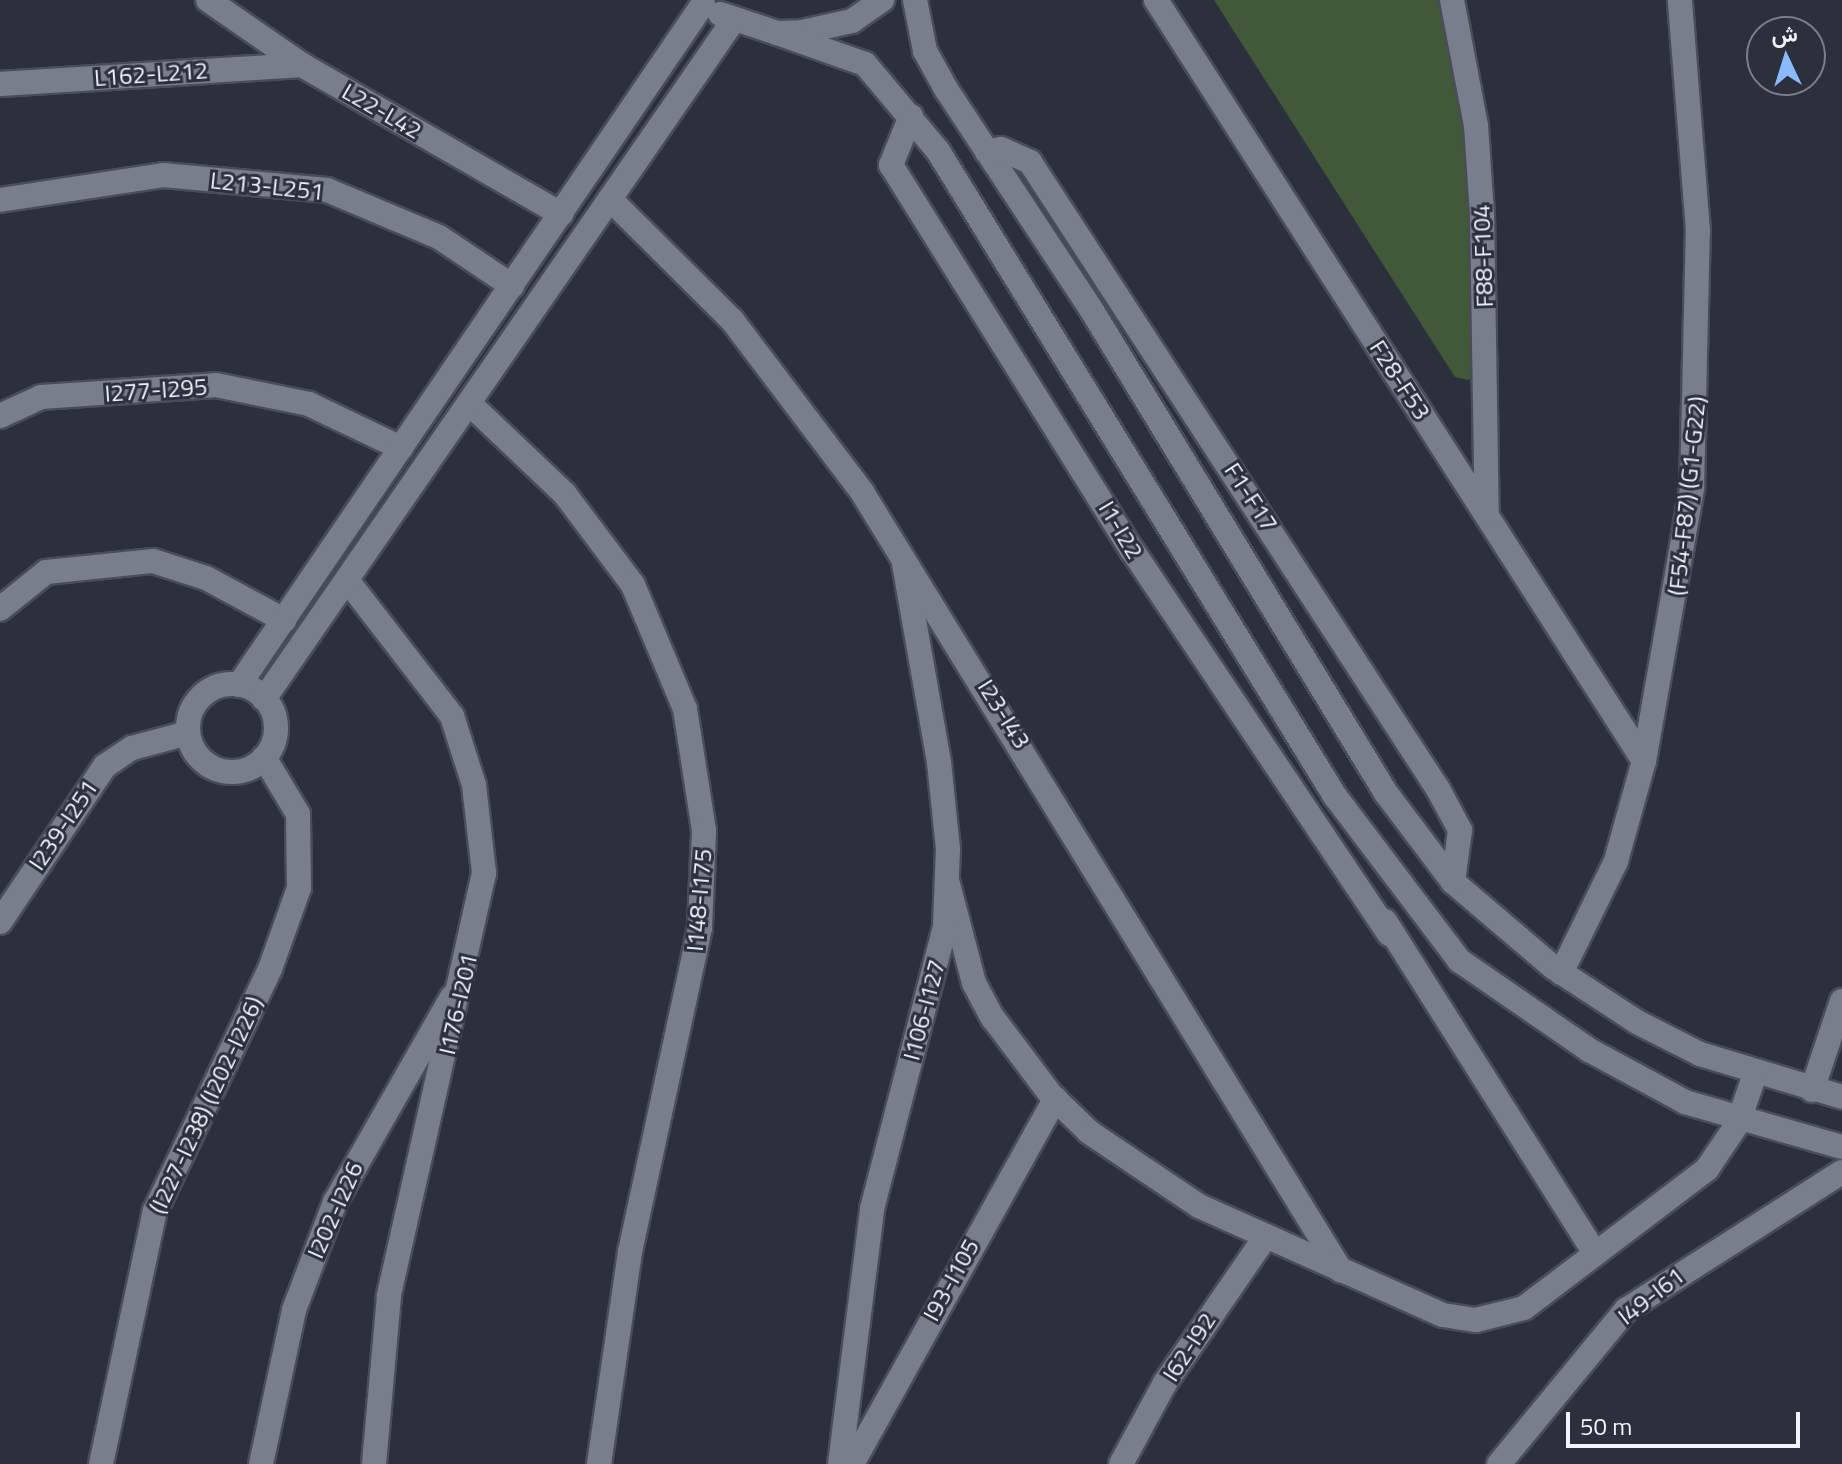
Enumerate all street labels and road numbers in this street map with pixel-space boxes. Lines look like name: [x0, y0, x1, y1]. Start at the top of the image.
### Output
street label: L162-L212: [93, 56, 209, 92]
street label: L22-L42: [337, 77, 427, 145]
street label: L213-L251: [209, 166, 325, 206]
street label: F88-F104: [1467, 204, 1499, 308]
street label: F28-F53: [1364, 335, 1436, 425]
street label: I277-I295: [104, 372, 208, 408]
street label: (F54-F87) (G1-G22): [1662, 395, 1712, 597]
street label: F1-F17: [1218, 457, 1284, 537]
street label: I1-I22: [1093, 496, 1149, 564]
street label: I23-I43: [972, 674, 1036, 754]
street label: I239-I251: [22, 774, 104, 876]
street label: I148-I175: [680, 847, 718, 953]
street label: I176-I201: [432, 951, 484, 1057]
street label: I106-I127: [897, 957, 951, 1063]
street label: (I227-I238) (I202-I226): [143, 992, 269, 1218]
street label: I202-I226: [301, 1157, 369, 1263]
street label: I93-I105: [917, 1234, 985, 1326]
street label: I49-I61: [1612, 1261, 1690, 1331]
street label: I62-I92: [1156, 1307, 1222, 1387]

